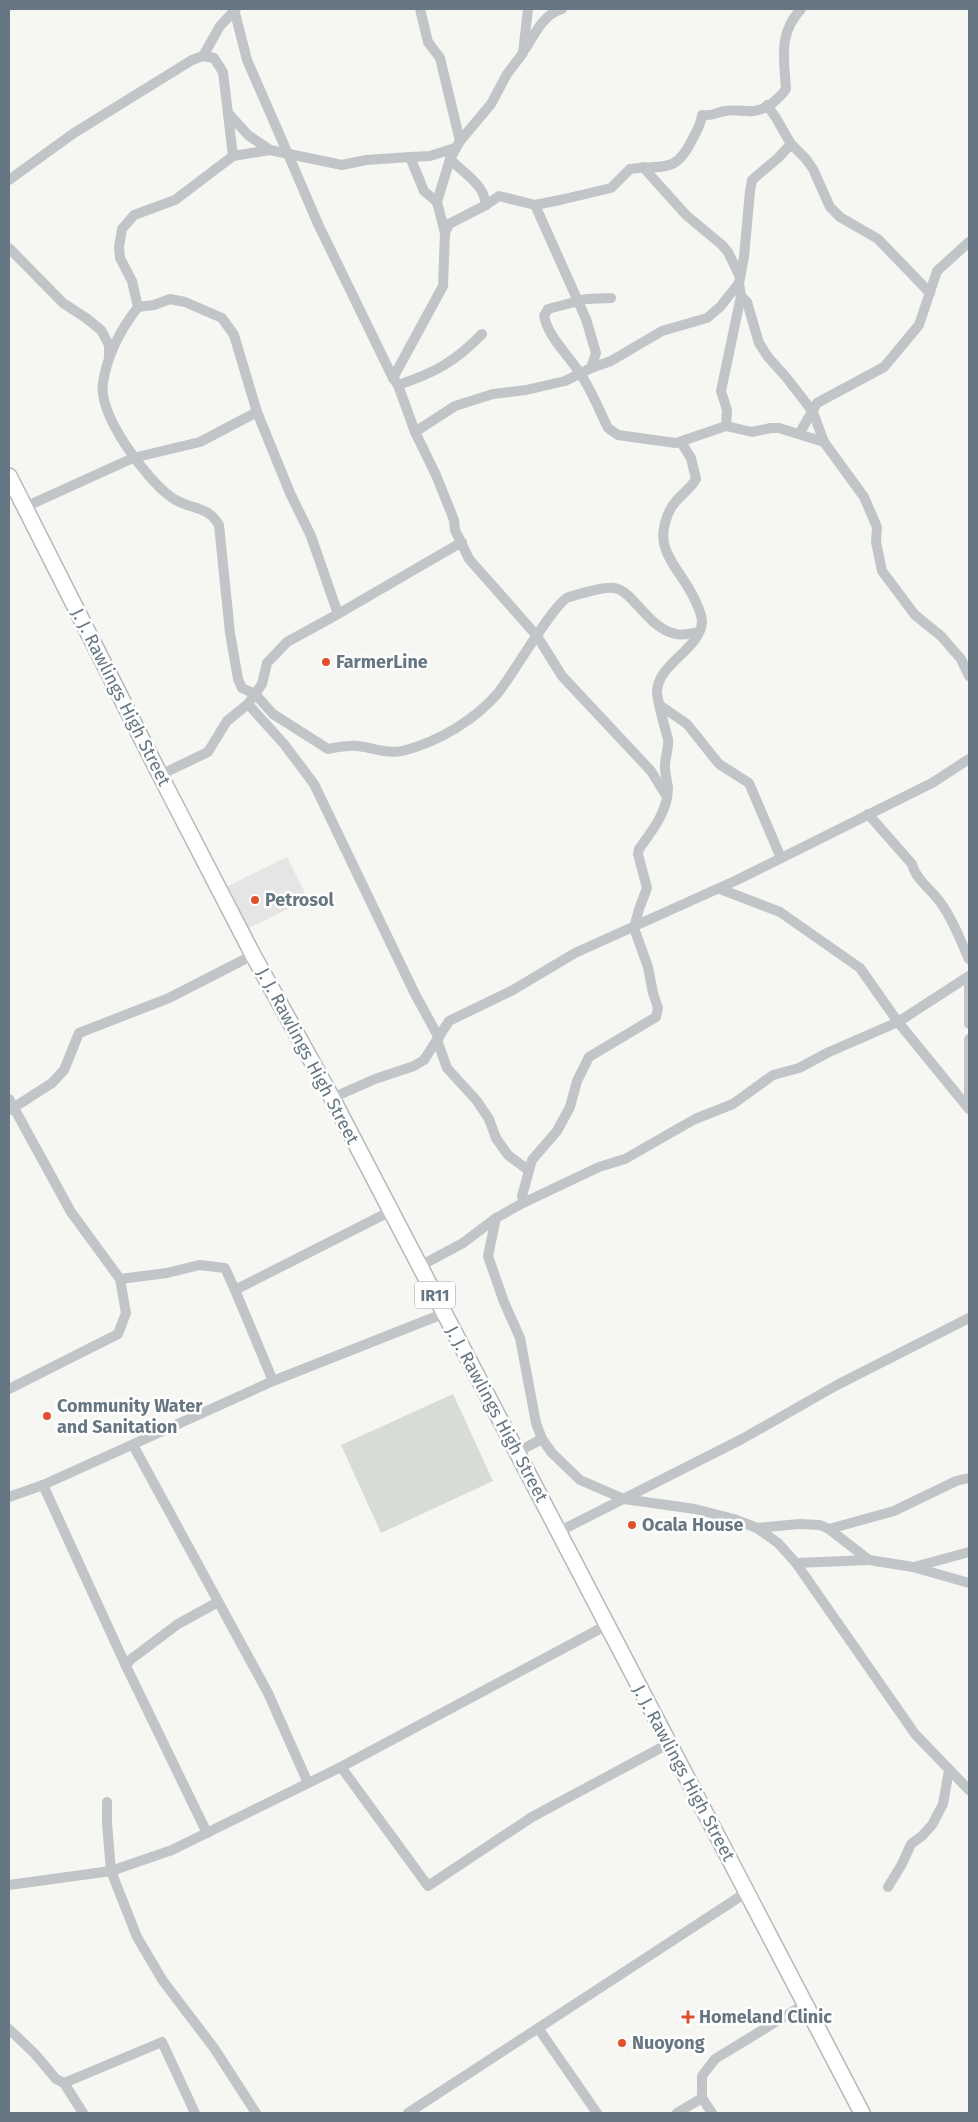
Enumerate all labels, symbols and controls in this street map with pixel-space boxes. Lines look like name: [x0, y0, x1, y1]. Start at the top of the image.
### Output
street label: J. J. Rawlings High Street: [67, 604, 176, 790]
place label: FarmerLine: [336, 651, 428, 673]
marker: FarmerLine: [320, 656, 332, 668]
place label: Petrosol: [265, 889, 335, 911]
marker: Petrosol: [249, 894, 261, 906]
street label: J. J. Rawlings High Street: [252, 964, 364, 1148]
road number: IR11: [415, 1282, 455, 1308]
street label: J. J. Rawlings High Street: [441, 1322, 553, 1506]
place label: Community Water and Sanitation: [57, 1395, 203, 1438]
marker: Community Water and Sanitation: [41, 1410, 53, 1422]
place label: Ocala House: [642, 1514, 743, 1536]
marker: Ocala House: [626, 1519, 638, 1531]
street label: J. J. Rawlings High Street: [628, 1681, 740, 1865]
place label: Homeland Clinic: [699, 2006, 832, 2028]
marker: Homeland Clinic: [681, 2010, 695, 2024]
place label: Nuoyong: [632, 2032, 705, 2054]
marker: Nuoyong: [616, 2037, 628, 2049]

